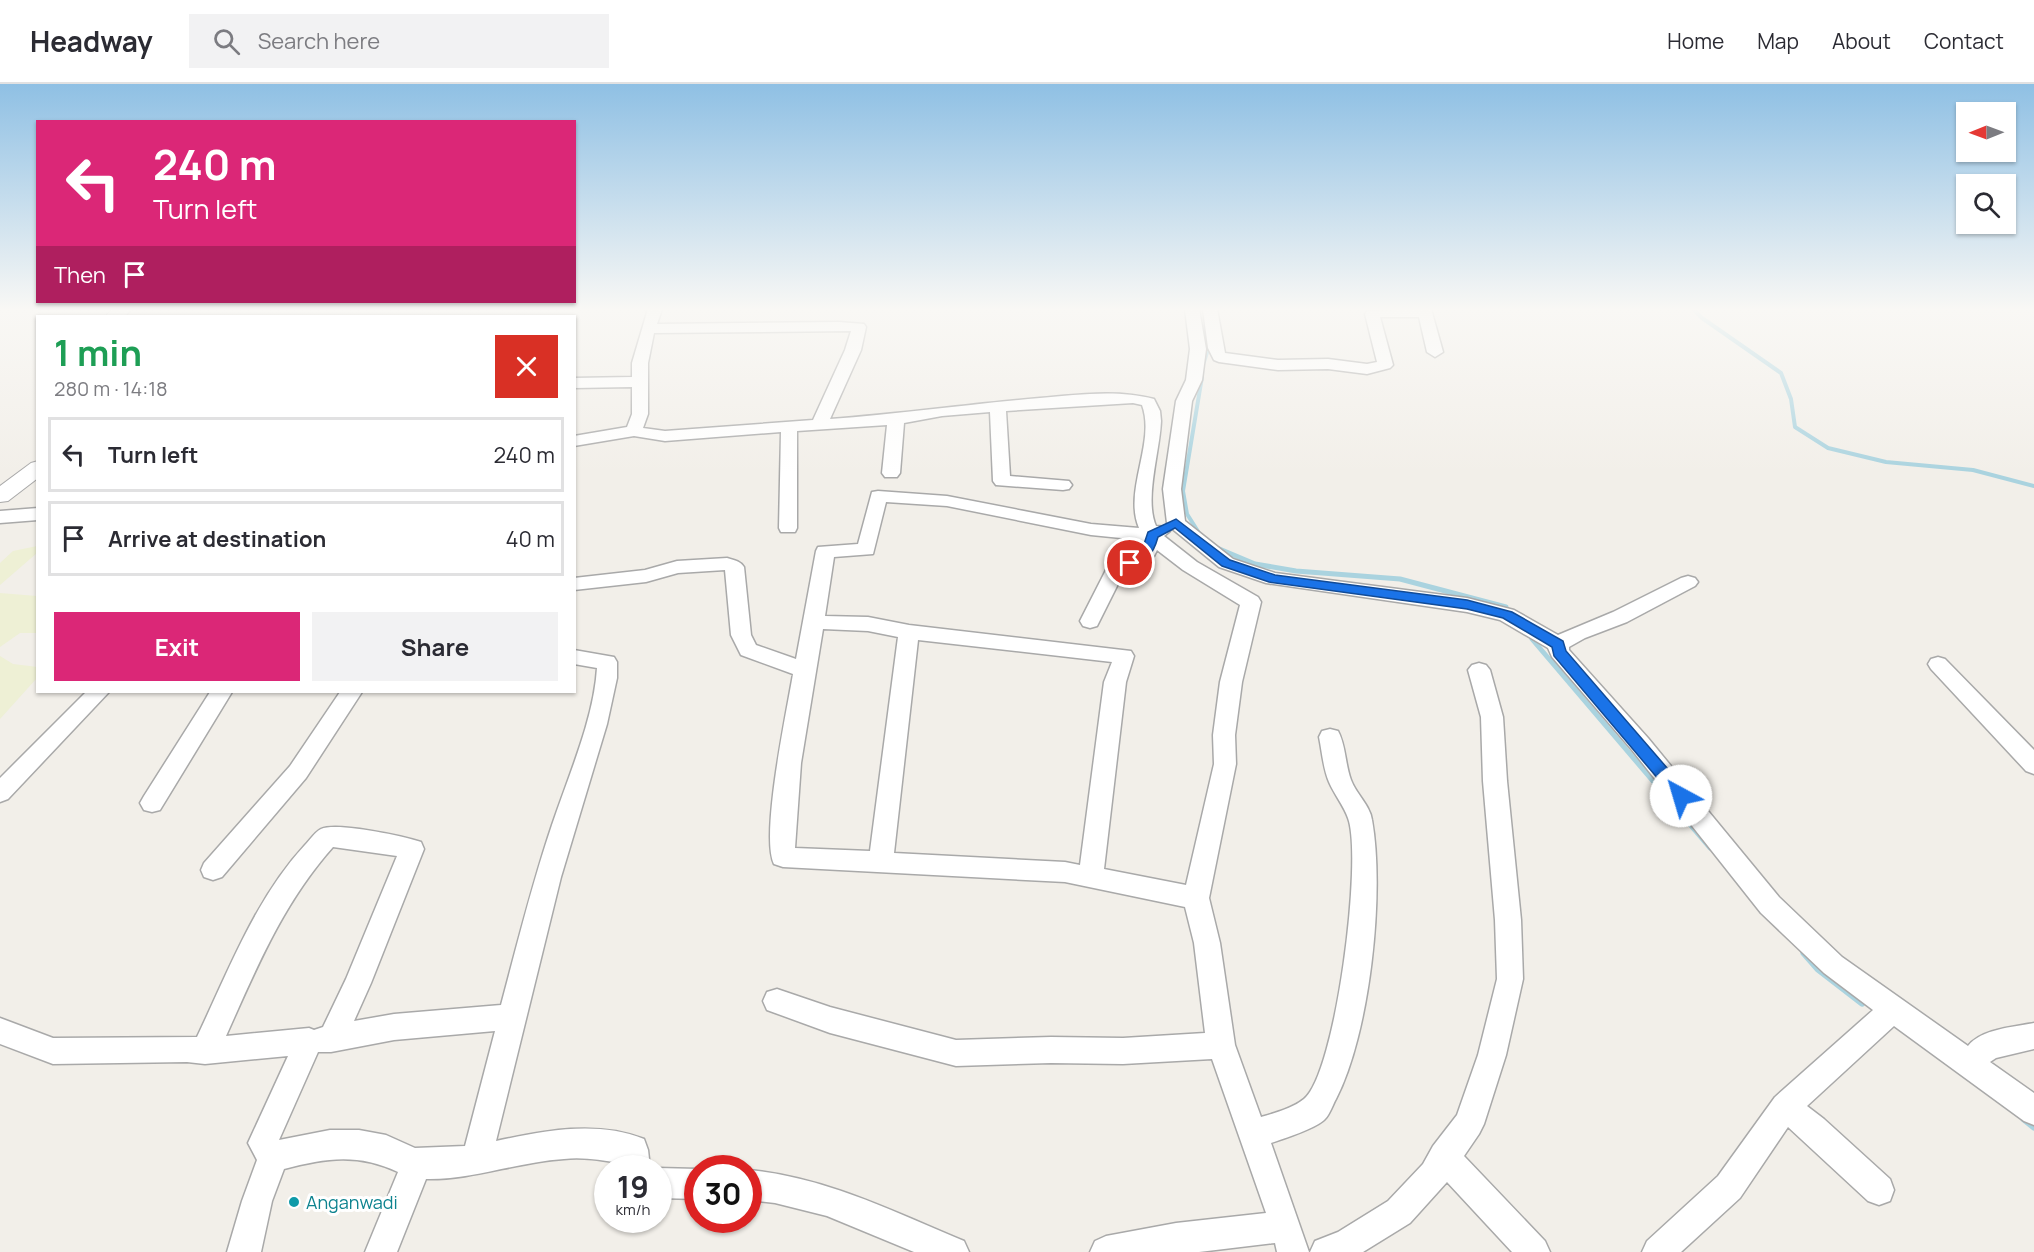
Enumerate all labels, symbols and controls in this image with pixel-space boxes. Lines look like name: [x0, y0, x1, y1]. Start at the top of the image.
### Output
search box: [189, 14, 609, 68]
text: Headway: [30, 22, 153, 60]
icon: search: [210, 25, 243, 58]
text: Search here: [258, 26, 380, 56]
text: Home: [1667, 27, 1724, 55]
text: Map: [1757, 27, 1799, 55]
text: About: [1832, 27, 1891, 55]
text: Contact: [1924, 27, 2004, 55]
north arrow: [1956, 102, 2016, 162]
map controls: [1956, 102, 2016, 234]
text: 240 m: [153, 135, 277, 193]
icon: left: [54, 144, 132, 222]
button: search: [1956, 174, 2016, 234]
text: Turn left: [153, 190, 257, 227]
icon: arrive: [118, 258, 151, 291]
text: Then: [54, 260, 106, 290]
text: 1 min: [54, 328, 142, 377]
button: close: [495, 335, 558, 398]
text: 280 m · 14:18: [54, 375, 168, 402]
icon: left: [57, 438, 90, 471]
text: Turn left: [108, 440, 198, 470]
text: 240 m: [493, 440, 555, 470]
icon: arrive: [57, 522, 90, 555]
text: Arrive at destination: [108, 524, 326, 554]
text: 40 m: [506, 524, 555, 554]
pin: [1104, 537, 1155, 588]
icon: arrive: [1113, 546, 1146, 579]
button: Exit: [54, 612, 300, 681]
button: Share: [312, 612, 558, 681]
position arrow: [1649, 764, 1713, 828]
speed limit sign: 30: [684, 1155, 762, 1233]
text: 19: [617, 1166, 649, 1207]
place label: Anganwadi: [306, 1190, 398, 1214]
marker: Anganwadi: [287, 1195, 301, 1209]
text: km/h: [616, 1199, 650, 1220]

